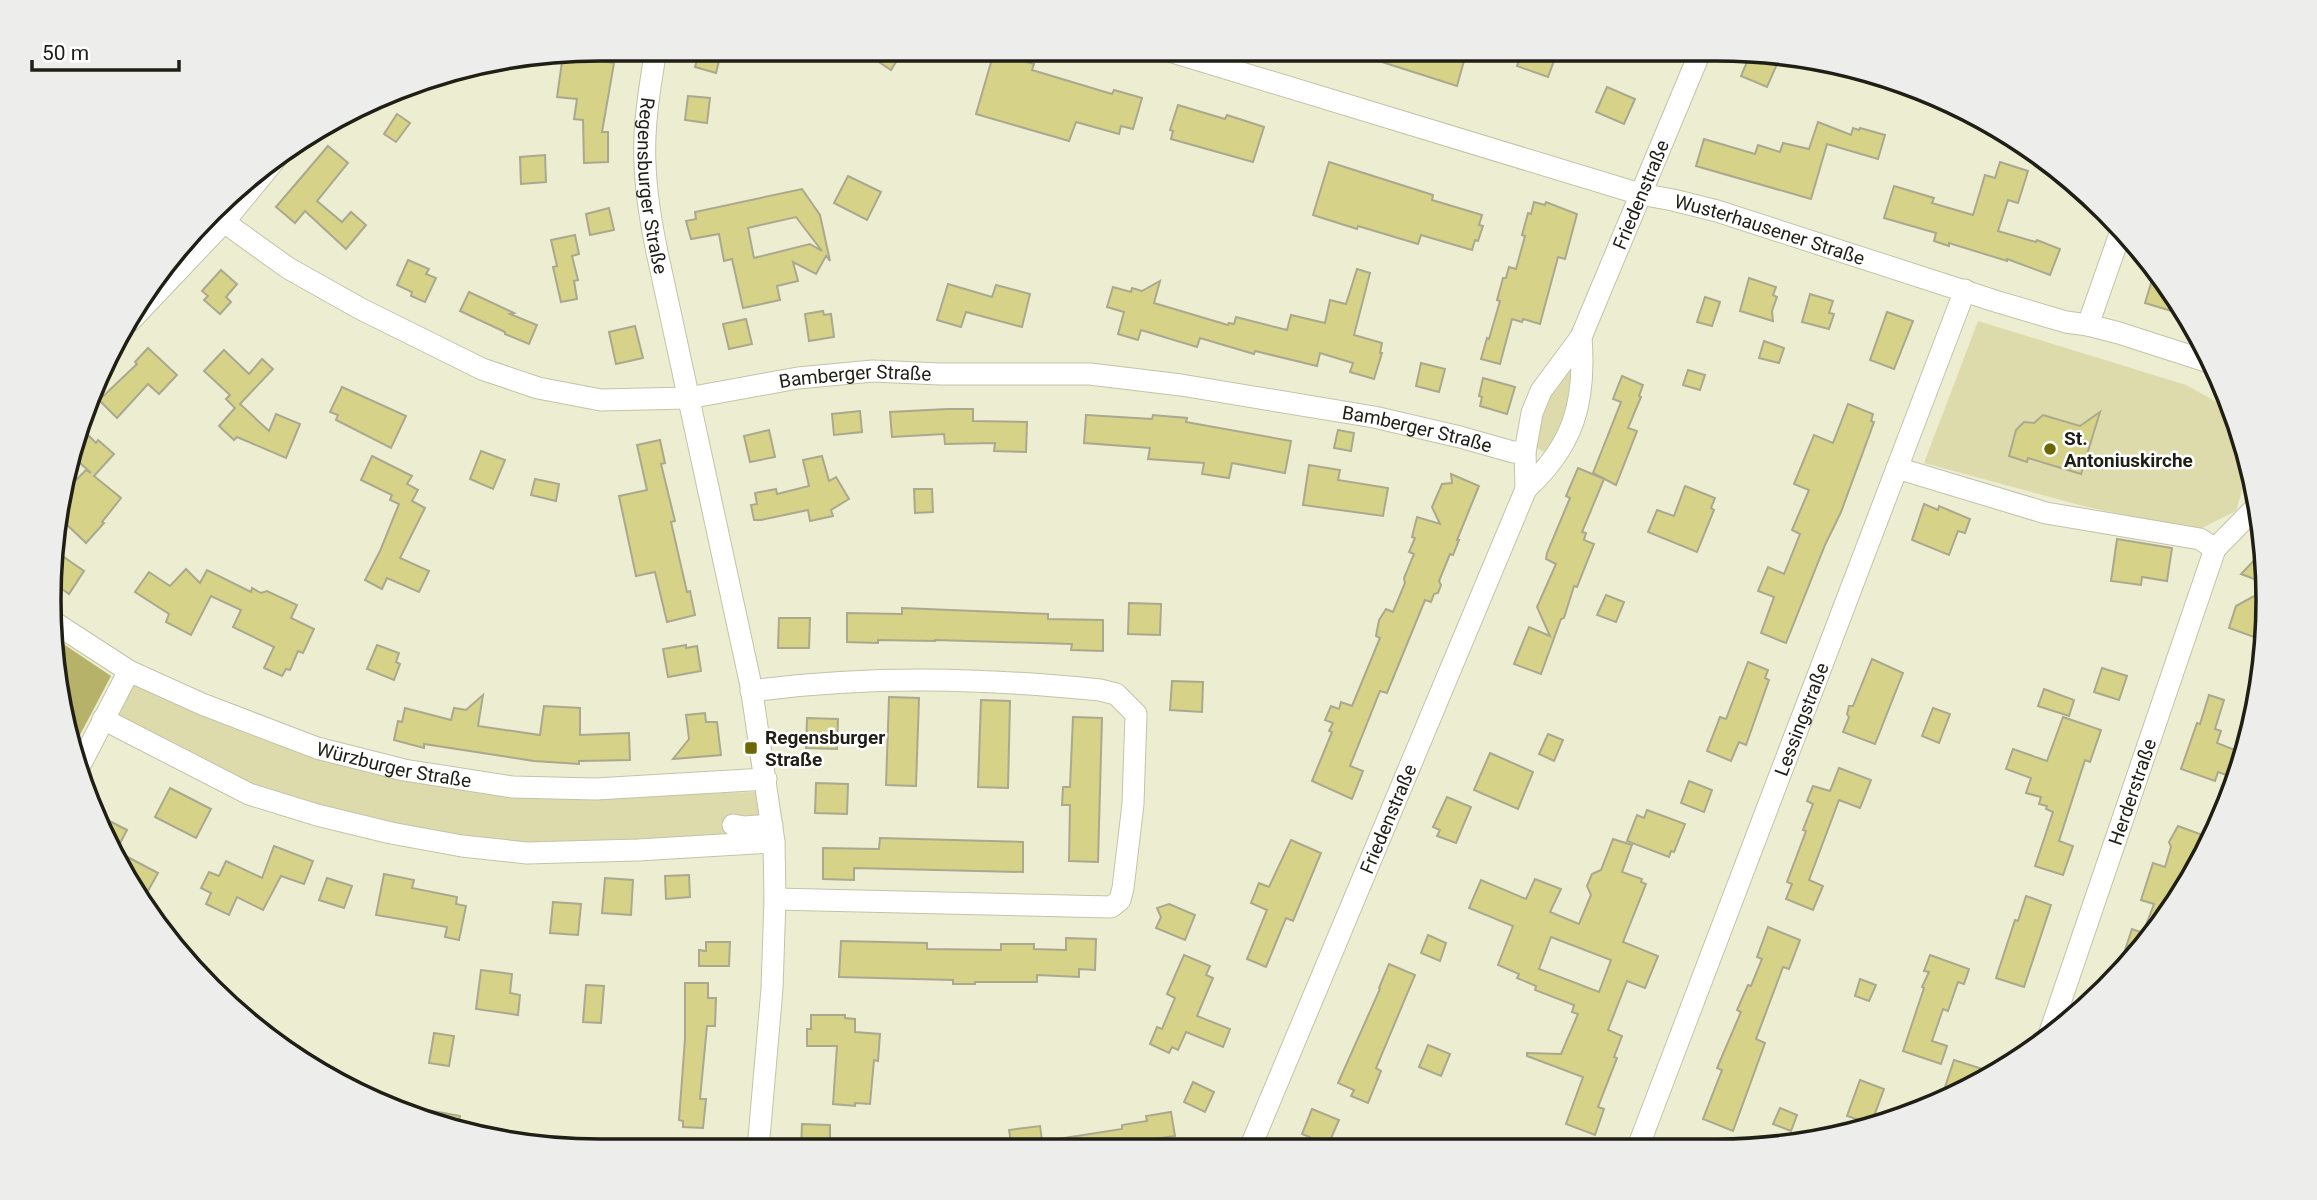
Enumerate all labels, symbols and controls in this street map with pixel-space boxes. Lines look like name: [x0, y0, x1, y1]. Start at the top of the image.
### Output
scale bar: [32, 28, 178, 72]
text: 50 m: [42, 41, 89, 65]
street label: Regensburger Straße: [633, 96, 673, 276]
street label: Friedenstraße: [1607, 136, 1674, 253]
street label: Wusterhausener Straße: [1672, 189, 1868, 270]
street label: Bamberger Straße: [777, 359, 932, 393]
street label: Bamberger Straße: [1341, 400, 1495, 457]
place label: St. Antoniuskirche: [2064, 427, 2193, 472]
marker: St. Antoniuskirche: [2042, 441, 2058, 457]
street label: Lessingstraße: [1769, 659, 1833, 779]
place label: Regensburger Straße: [765, 726, 885, 771]
street label: Herderstraße: [2103, 736, 2161, 848]
street label: Würzburger Straße: [314, 737, 473, 792]
marker: Regensburger Straße: [743, 740, 759, 756]
street label: Friedenstraße: [1355, 761, 1421, 877]

